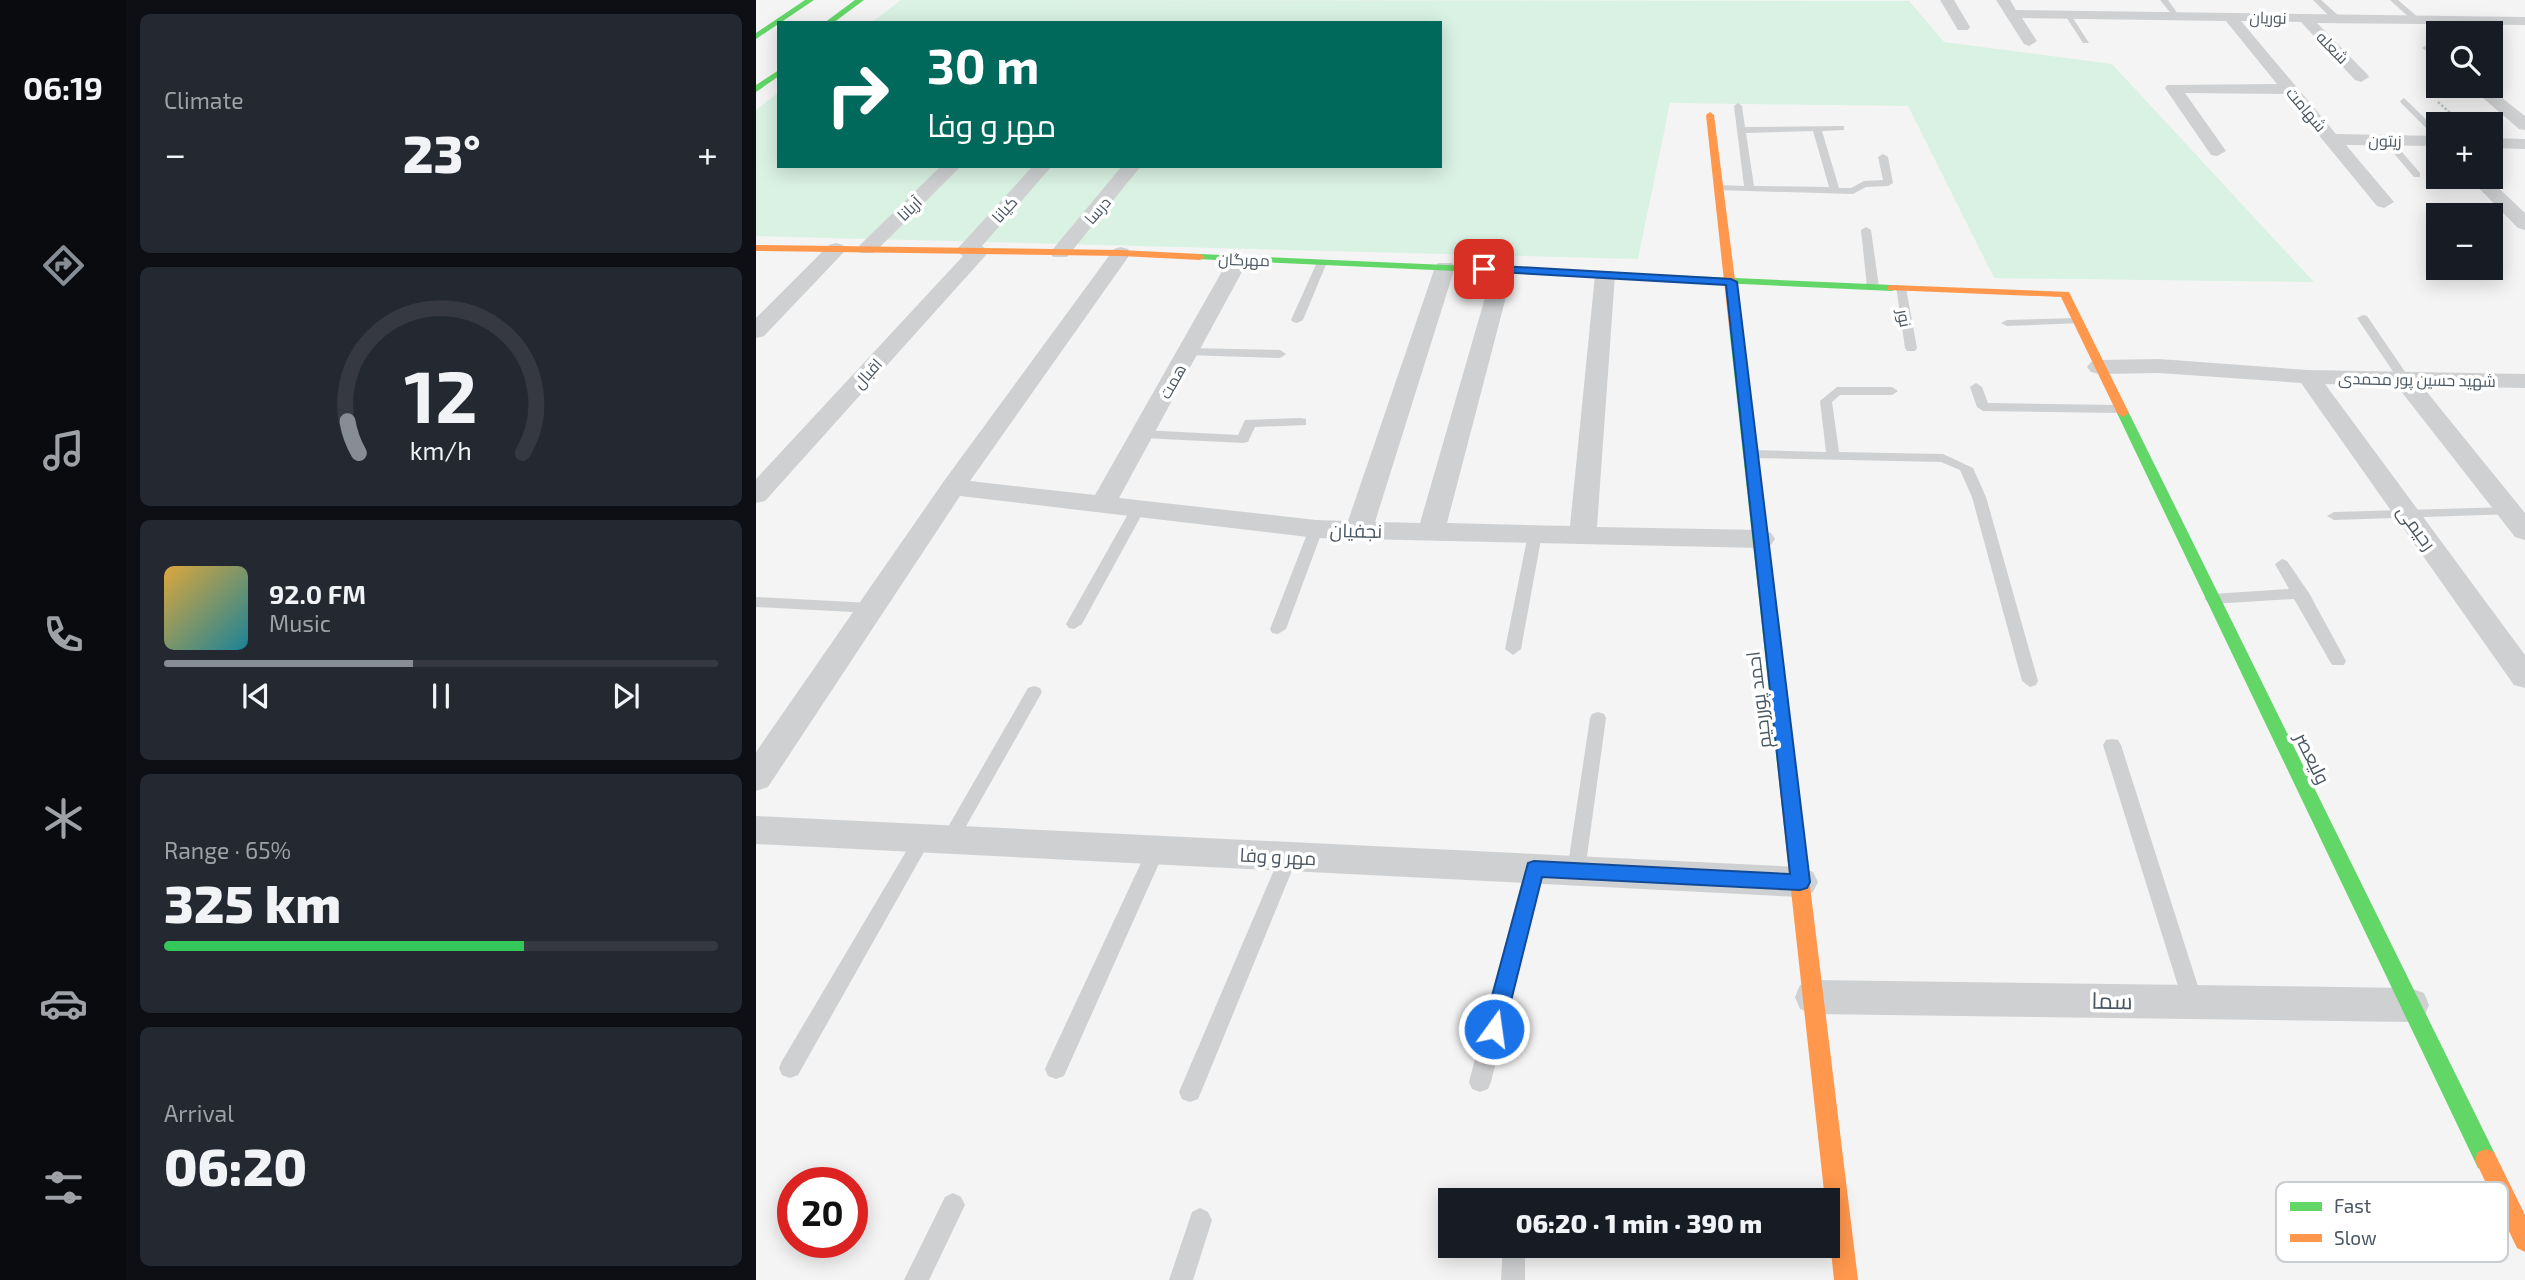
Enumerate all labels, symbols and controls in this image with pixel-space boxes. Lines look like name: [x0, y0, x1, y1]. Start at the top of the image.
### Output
street label: نوریان: [2249, 7, 2287, 29]
map controls: [2426, 21, 2503, 280]
button: search: [2426, 21, 2503, 98]
street label: شعله: [2313, 27, 2353, 67]
text: 30 m: [927, 35, 1039, 94]
icon: right: [812, 49, 903, 140]
text: 06:19: [23, 68, 103, 106]
street label: شهامت: [2282, 83, 2331, 136]
text: Climate: [164, 86, 244, 114]
text: مهر و وفا: [927, 105, 1056, 143]
button: +: [2426, 112, 2503, 189]
text: 23°: [403, 121, 481, 183]
text: −: [164, 130, 186, 176]
text: +: [697, 130, 718, 176]
street label: زیتون: [2368, 130, 2402, 152]
street label: آریانا: [893, 191, 926, 225]
street label: کیانا: [987, 192, 1021, 227]
street label: درسا: [1080, 192, 1115, 228]
button: −: [2426, 203, 2503, 280]
pin: [1454, 239, 1514, 299]
icon: directions: [39, 241, 88, 290]
street label: مهرگان: [1218, 249, 1270, 271]
icon: arrive: [1465, 250, 1503, 288]
street label: نور: [1893, 307, 1916, 329]
text: 12: [404, 350, 478, 438]
street label: اقبال: [849, 354, 887, 393]
street label: همت: [1155, 360, 1189, 402]
street label: شهید حسین پور محمدی: [2338, 368, 2496, 393]
icon: music: [39, 426, 88, 475]
text: km/h: [410, 435, 472, 465]
street label: رحیمی: [2392, 500, 2441, 555]
street label: نجفیان: [1330, 518, 1382, 543]
text: 92.0 FM: [269, 578, 366, 609]
text: Music: [269, 609, 331, 637]
icon: phone: [39, 610, 88, 659]
street label: احمد پوررحیم: [1741, 650, 1778, 750]
icon: previous: [237, 677, 275, 715]
icon: pause: [422, 677, 460, 715]
icon: next: [607, 677, 645, 715]
street label: ولیعصر: [2289, 728, 2335, 788]
icon: climate: [39, 794, 88, 843]
text: Range · 65%: [164, 836, 291, 864]
street label: مهر و وفا: [1239, 843, 1317, 870]
text: 325 km: [164, 871, 341, 933]
icon: car: [39, 979, 88, 1028]
street label: سما: [2091, 986, 2133, 1014]
position arrow: [1457, 992, 1531, 1066]
text: Arrival: [164, 1099, 234, 1127]
text: 06:20: [164, 1134, 307, 1196]
icon: filters: [39, 1163, 88, 1212]
speed limit sign: 20: [777, 1167, 868, 1258]
legend: [2276, 1182, 2508, 1262]
text: Fast: [2334, 1194, 2371, 1217]
text: 06:20 · 1 min · 390 m: [1516, 1207, 1762, 1238]
text: Slow: [2334, 1226, 2377, 1249]

